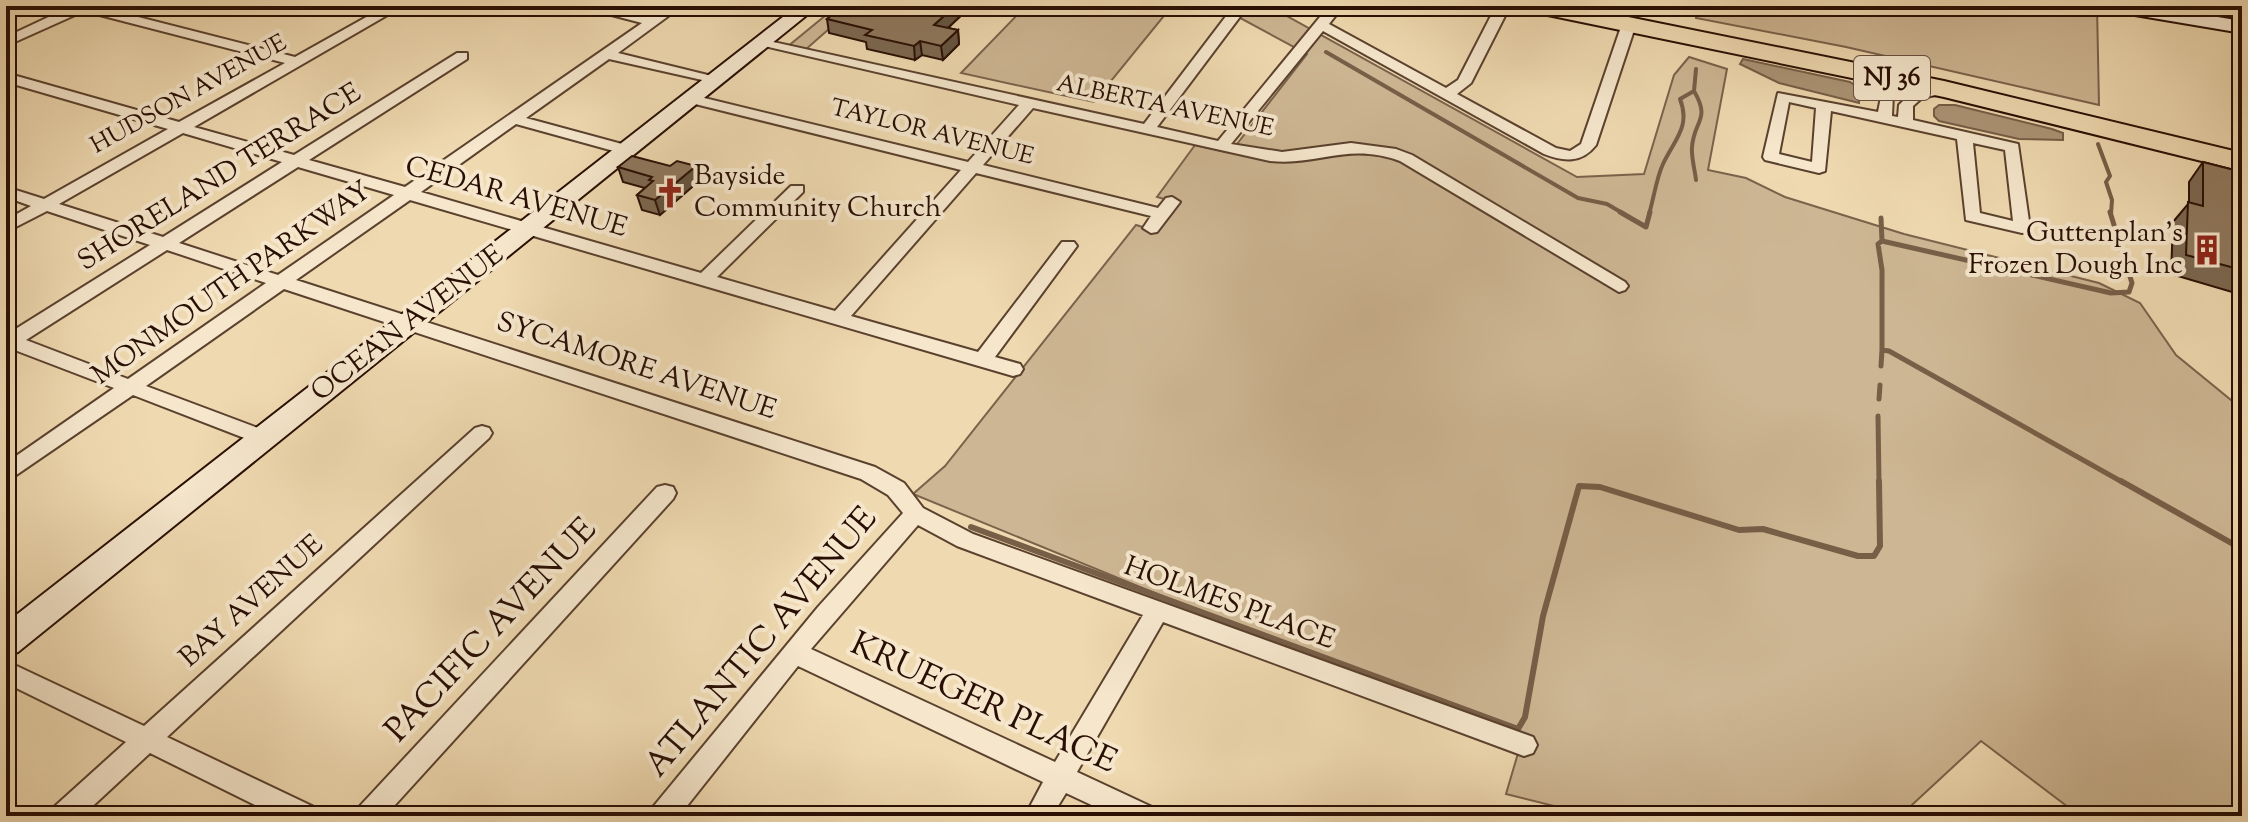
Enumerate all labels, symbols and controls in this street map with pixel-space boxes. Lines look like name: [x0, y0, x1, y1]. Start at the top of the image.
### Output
street label: HUDSON AVENUE: [85, 27, 294, 163]
road number: NJ 36: [1854, 56, 1930, 100]
street label: ALBERTA AVENUE: [1053, 67, 1277, 147]
street label: SHORELAND TERRACE: [71, 74, 370, 282]
street label: TAYLOR AVENUE: [827, 91, 1038, 175]
street label: CEDAR AVENUE: [400, 147, 632, 249]
place label: Bayside Community Church: [694, 157, 941, 229]
street label: MONMOUTH PARKWAY: [84, 172, 380, 396]
church icon: Bayside Community Church: [653, 176, 687, 210]
place label: Guttenplan's Frozen Dough Inc: [1968, 214, 2183, 286]
building icon: Guttenplan's Frozen Dough Inc: [2190, 233, 2224, 267]
street label: OCEAN AVENUE: [303, 236, 513, 412]
street label: SYCAMORE AVENUE: [491, 303, 781, 431]
street label: ATLANTIC AVENUE: [634, 497, 890, 789]
street label: PACIFIC AVENUE: [375, 508, 609, 754]
street label: BAY AVENUE: [171, 526, 333, 678]
street label: HOLMES PLACE: [1118, 547, 1340, 661]
street label: KRUEGER PLACE: [842, 621, 1124, 787]

